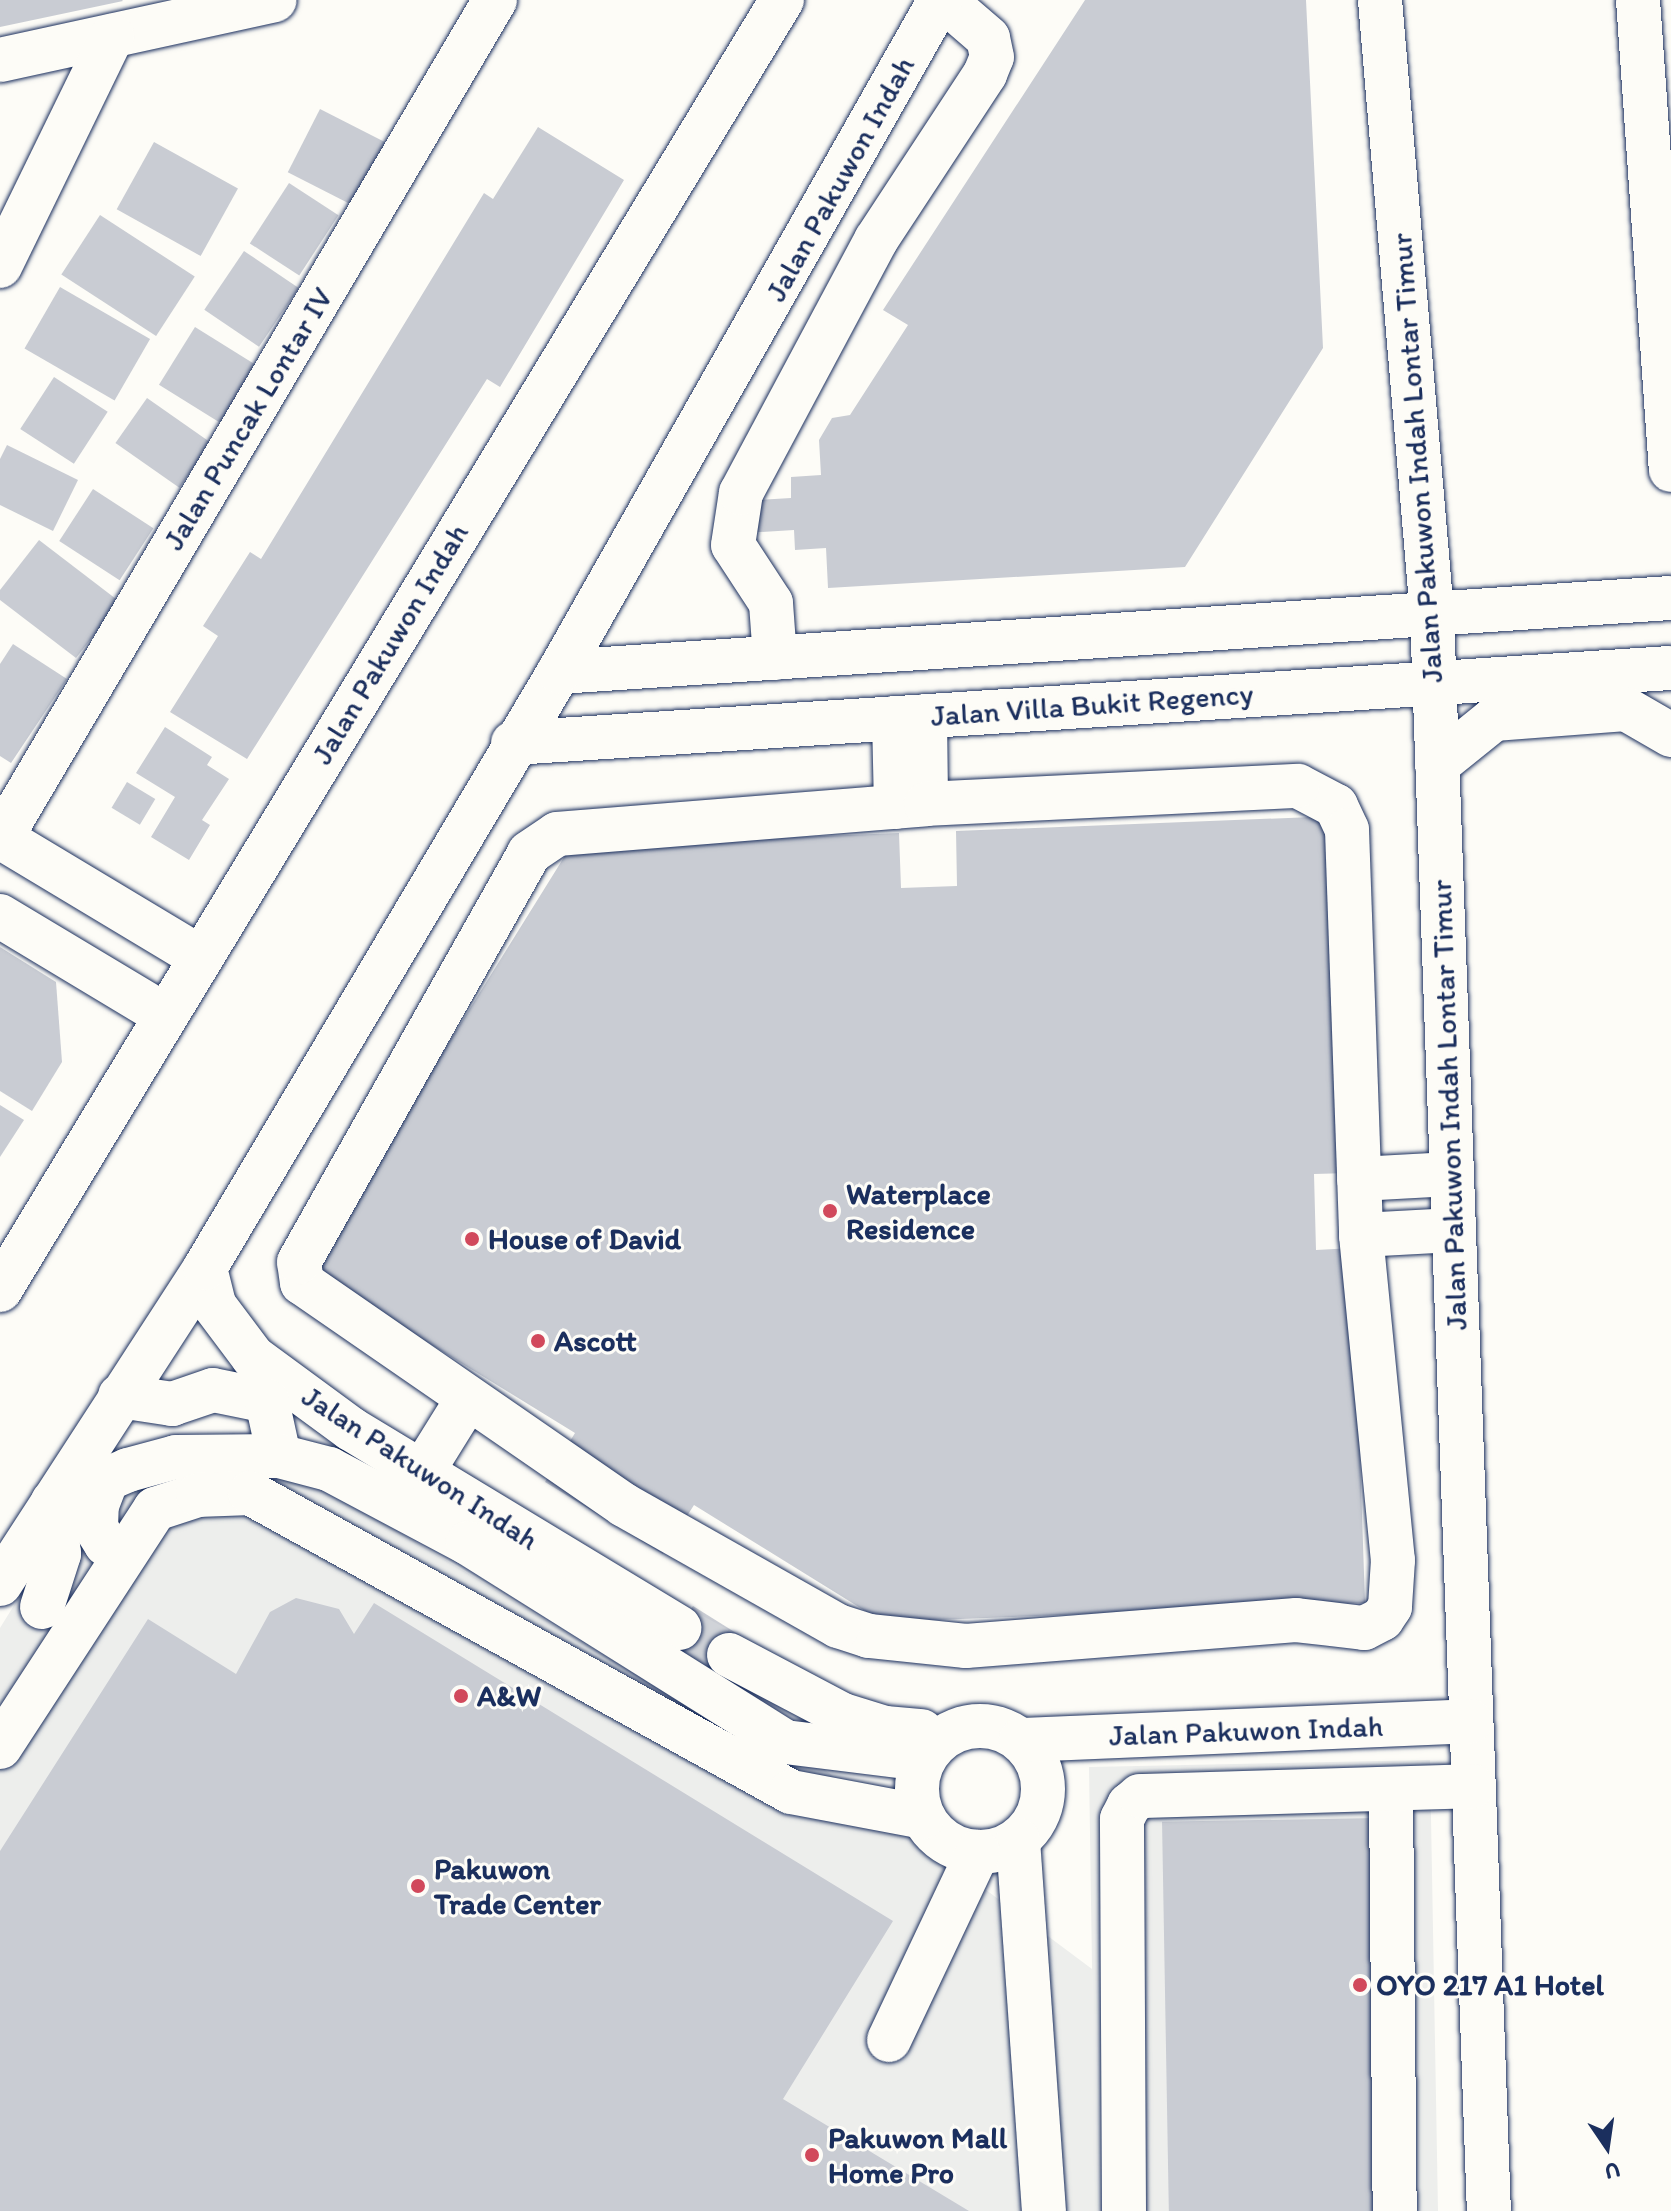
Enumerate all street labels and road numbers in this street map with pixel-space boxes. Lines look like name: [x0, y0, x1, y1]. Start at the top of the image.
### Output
street label: Jalan Pakuwon Indah: [758, 50, 922, 308]
street label: Jalan Pakuwon Indah Lontar Timur: [1383, 232, 1451, 684]
street label: Jalan Puncak Lontar IV: [156, 282, 340, 556]
street label: Jalan Pakuwon Indah: [304, 517, 476, 771]
street label: Jalan Villa Bukit Regency: [930, 676, 1254, 734]
street label: Jalan Pakuwon Indah Lontar Timur: [1423, 879, 1475, 1331]
street label: Jalan Pakuwon Indah: [295, 1378, 545, 1558]
street label: Jalan Pakuwon Indah: [1108, 1708, 1384, 1754]

